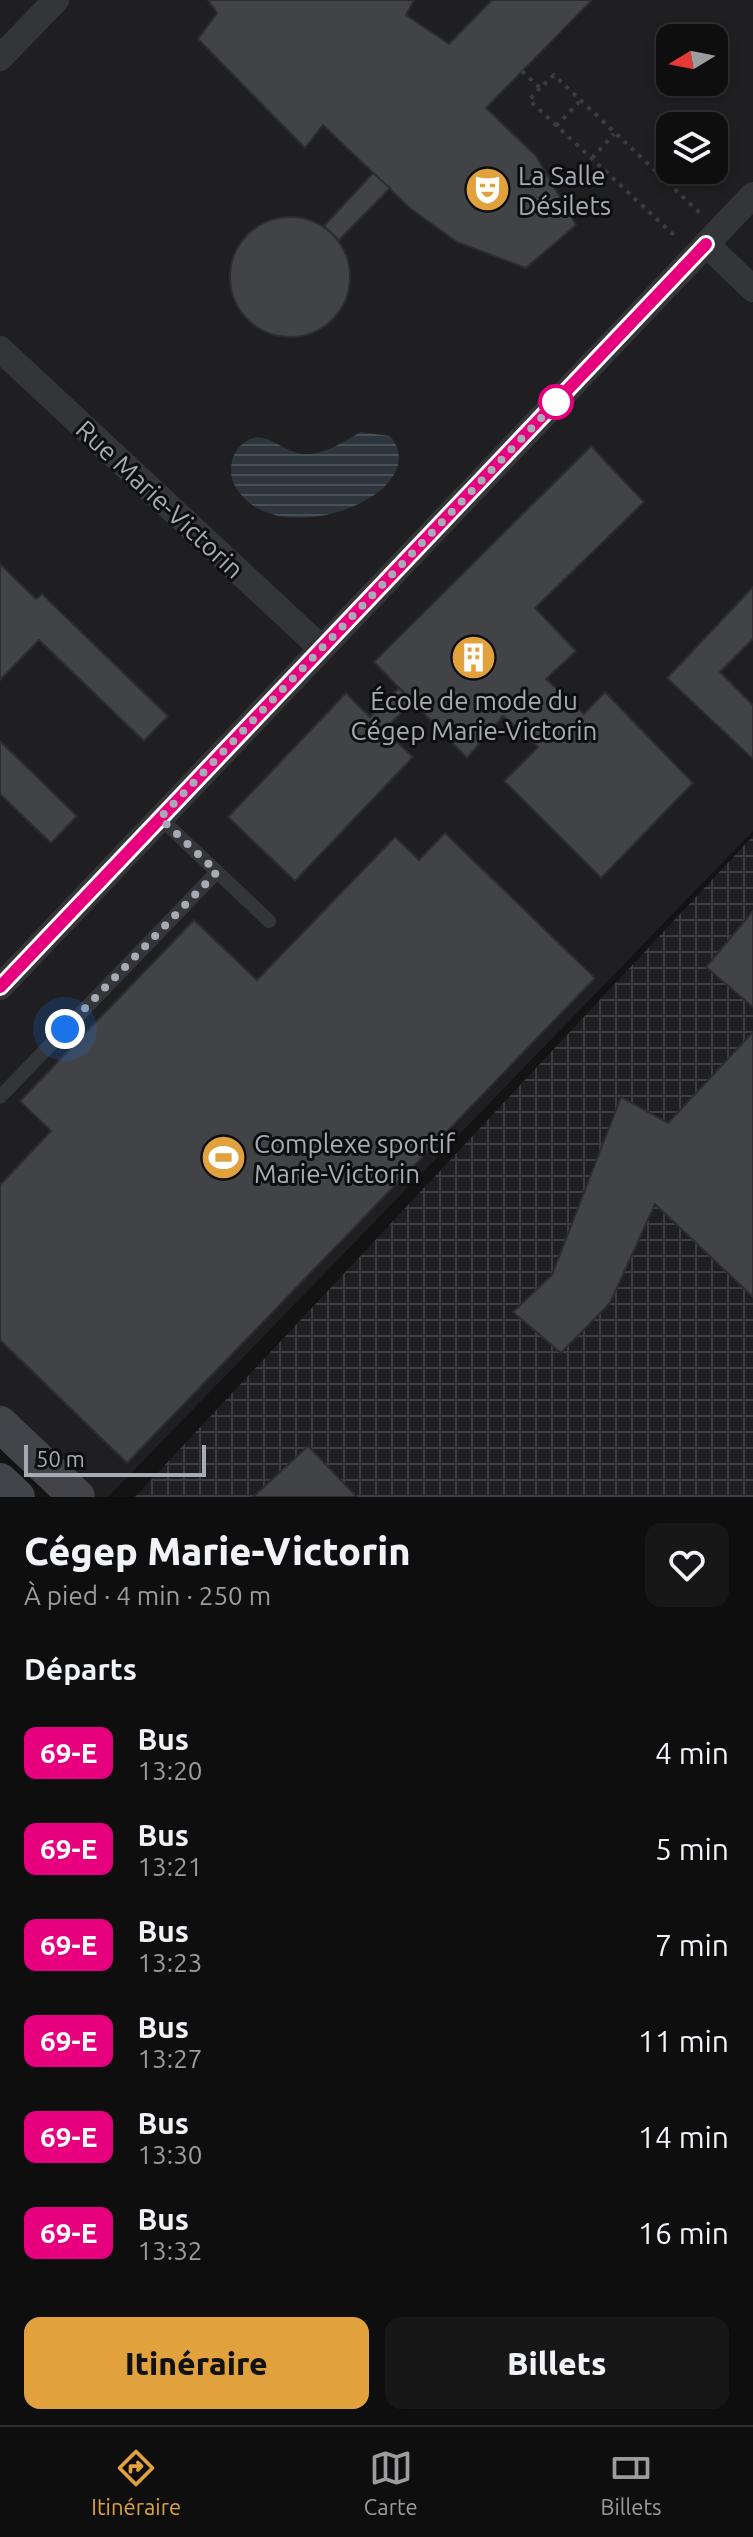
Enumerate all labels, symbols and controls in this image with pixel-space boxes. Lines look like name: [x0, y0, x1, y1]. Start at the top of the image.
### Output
north arrow: [656, 24, 728, 96]
map controls: [656, 24, 728, 184]
button: layers: [656, 112, 728, 184]
place label: La Salle Désilets: [518, 161, 611, 220]
theatre icon: La Salle Désilets: [463, 166, 511, 214]
unlabelled marker: [539, 385, 573, 419]
street label: Rue Marie-Victorin: [71, 414, 249, 584]
building icon: École de mode du Cégep Marie-Victorin: [450, 633, 498, 681]
place label: École de mode du Cégep Marie-Victorin: [351, 685, 597, 745]
your location: [45, 1009, 85, 1049]
place label: Complexe sportif Marie-Victorin: [254, 1129, 456, 1188]
sports icon: Complexe sportif Marie-Victorin: [199, 1134, 247, 1182]
scale bar: [24, 1441, 206, 1477]
text: 50 m: [36, 1446, 85, 1471]
button: heart: [645, 1523, 729, 1607]
text: Cégep Marie-Victorin: [24, 1530, 411, 1572]
text: À pied · 4 min · 250 m: [24, 1581, 271, 1610]
text: Départs: [24, 1652, 137, 1686]
text: Bus: [137, 1722, 189, 1756]
text: 4 min: [655, 1736, 729, 1770]
text: 69-E: [40, 1737, 97, 1768]
text: 13:20: [137, 1756, 202, 1785]
text: Bus: [137, 1818, 189, 1852]
text: 5 min: [655, 1832, 729, 1866]
text: 69-E: [40, 1833, 97, 1864]
text: 13:21: [137, 1852, 202, 1881]
text: Bus: [137, 1914, 189, 1948]
text: 7 min: [655, 1928, 729, 1962]
text: 69-E: [40, 1929, 97, 1960]
text: 13:23: [137, 1948, 202, 1977]
text: Bus: [137, 2010, 189, 2044]
text: 11 min: [638, 2024, 729, 2058]
text: 69-E: [40, 2025, 97, 2056]
text: 13:27: [137, 2044, 202, 2073]
text: Bus: [137, 2106, 189, 2140]
text: 14 min: [638, 2120, 729, 2154]
text: 69-E: [40, 2121, 97, 2152]
text: 13:30: [137, 2140, 202, 2169]
text: Bus: [137, 2202, 189, 2236]
text: 16 min: [638, 2216, 729, 2250]
text: 69-E: [40, 2217, 97, 2248]
text: 13:32: [137, 2236, 202, 2265]
button: Itinéraire: [24, 2317, 369, 2409]
button: Billets: [385, 2317, 729, 2409]
tab: Itinéraire: [91, 2446, 181, 2519]
tab: Carte: [364, 2446, 418, 2519]
tab: Billets: [600, 2446, 662, 2519]

